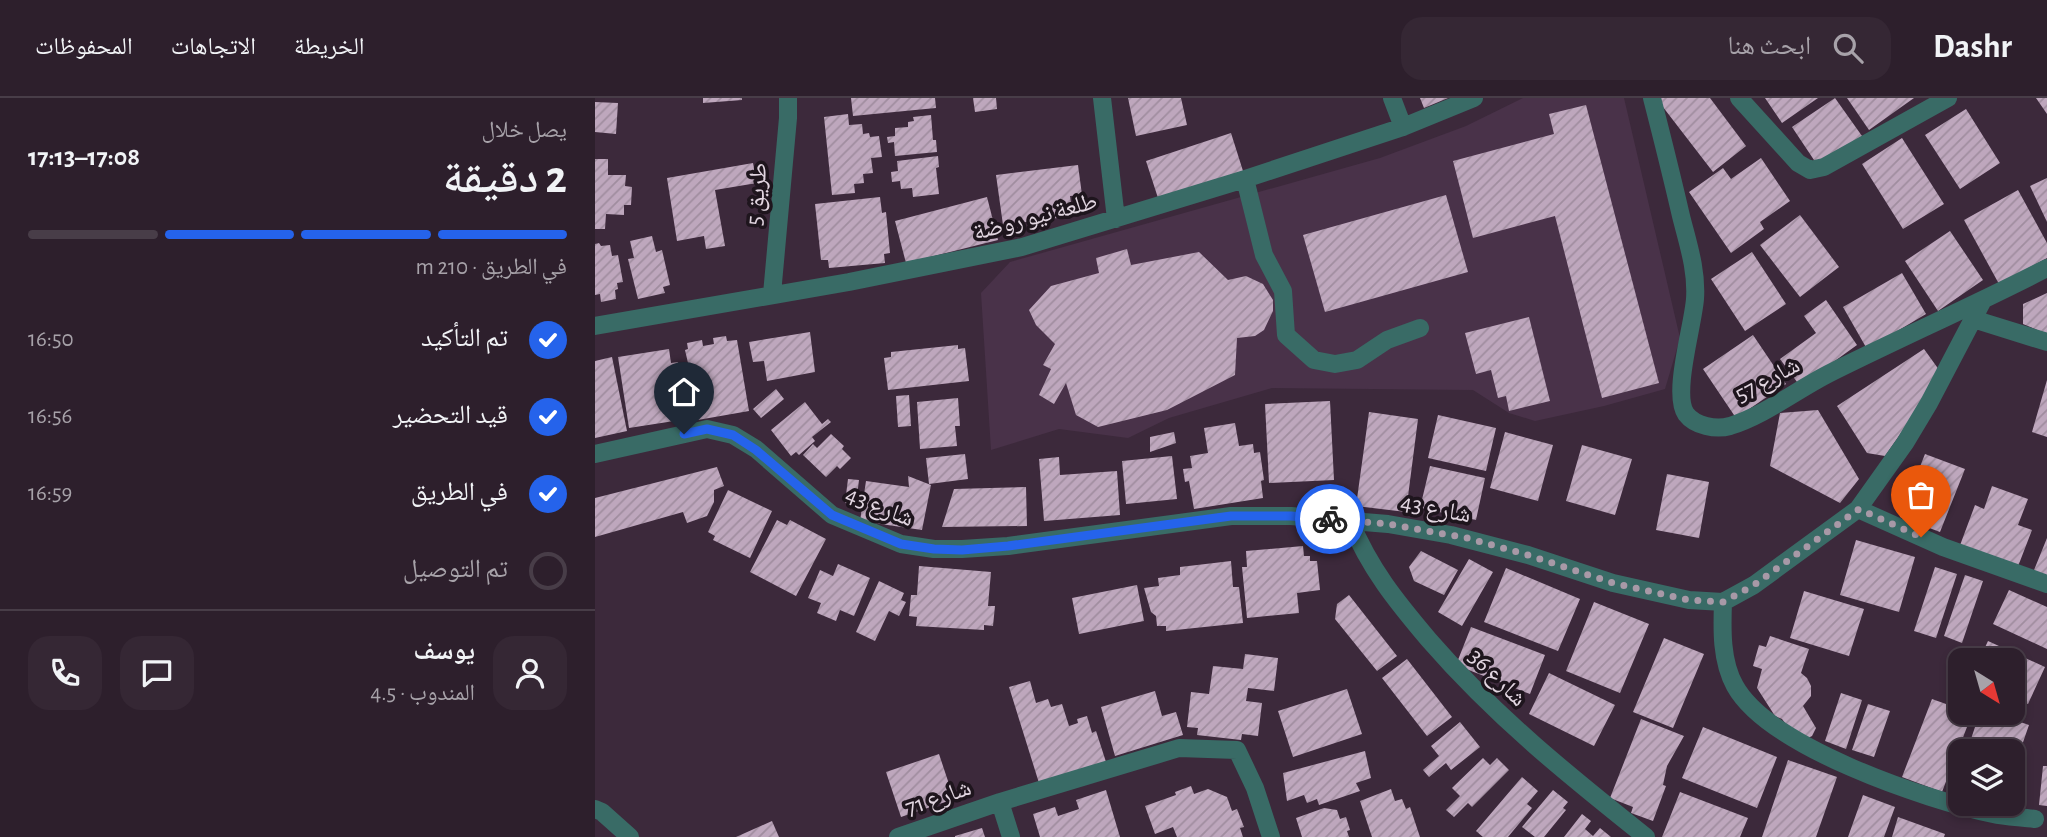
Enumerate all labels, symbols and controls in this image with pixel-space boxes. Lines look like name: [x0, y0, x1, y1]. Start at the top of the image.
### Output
search box: [1401, 17, 1891, 80]
icon: search: [1829, 29, 1867, 67]
text: Dashr: [1933, 31, 2012, 64]
text: ابحث هنا: [1728, 33, 1811, 59]
text: المحفوظات: [35, 35, 133, 59]
text: الاتجاهات: [171, 35, 256, 59]
text: الخريطة: [294, 35, 365, 59]
text: يصل خلال: [481, 119, 567, 142]
text: 17:08–17:13: [28, 144, 140, 170]
text: 2 دقيقة: [443, 155, 567, 201]
street label: طريق 5: [742, 162, 773, 227]
street label: طلعة نيو روضة: [971, 189, 1100, 245]
text: في الطريق · 210 m: [415, 256, 567, 279]
icon: check: [529, 321, 567, 359]
text: تم التأكيد: [421, 325, 508, 351]
text: 16:50: [28, 328, 74, 351]
street label: شارع 57: [1731, 353, 1805, 409]
pin: [654, 362, 714, 434]
icon: home: [665, 373, 703, 411]
icon: check: [529, 398, 567, 436]
text: قيد التحضير: [393, 402, 508, 428]
text: 16:56: [28, 405, 72, 428]
pin: [1891, 465, 1951, 537]
icon: check: [529, 475, 567, 513]
icon: bag: [1902, 476, 1940, 514]
text: في الطريق: [411, 479, 508, 505]
text: 16:59: [28, 482, 72, 505]
street label: شارع 43: [841, 482, 917, 533]
courier: [1295, 484, 1365, 554]
street label: شارع 43: [1398, 490, 1473, 530]
icon: bike: [1311, 500, 1349, 538]
text: تم التوصيل: [403, 556, 508, 582]
button: phone: [28, 636, 102, 710]
button: chat: [120, 636, 194, 710]
button: person: [493, 636, 567, 710]
text: يوسف: [414, 638, 475, 664]
street label: شارع 36: [1462, 644, 1531, 713]
north arrow: [1948, 648, 2025, 724]
map controls: [1948, 648, 2025, 816]
text: المندوب · 4.5: [370, 682, 475, 705]
button: layers: [1948, 739, 2025, 816]
street label: شارع 71: [902, 776, 975, 822]

